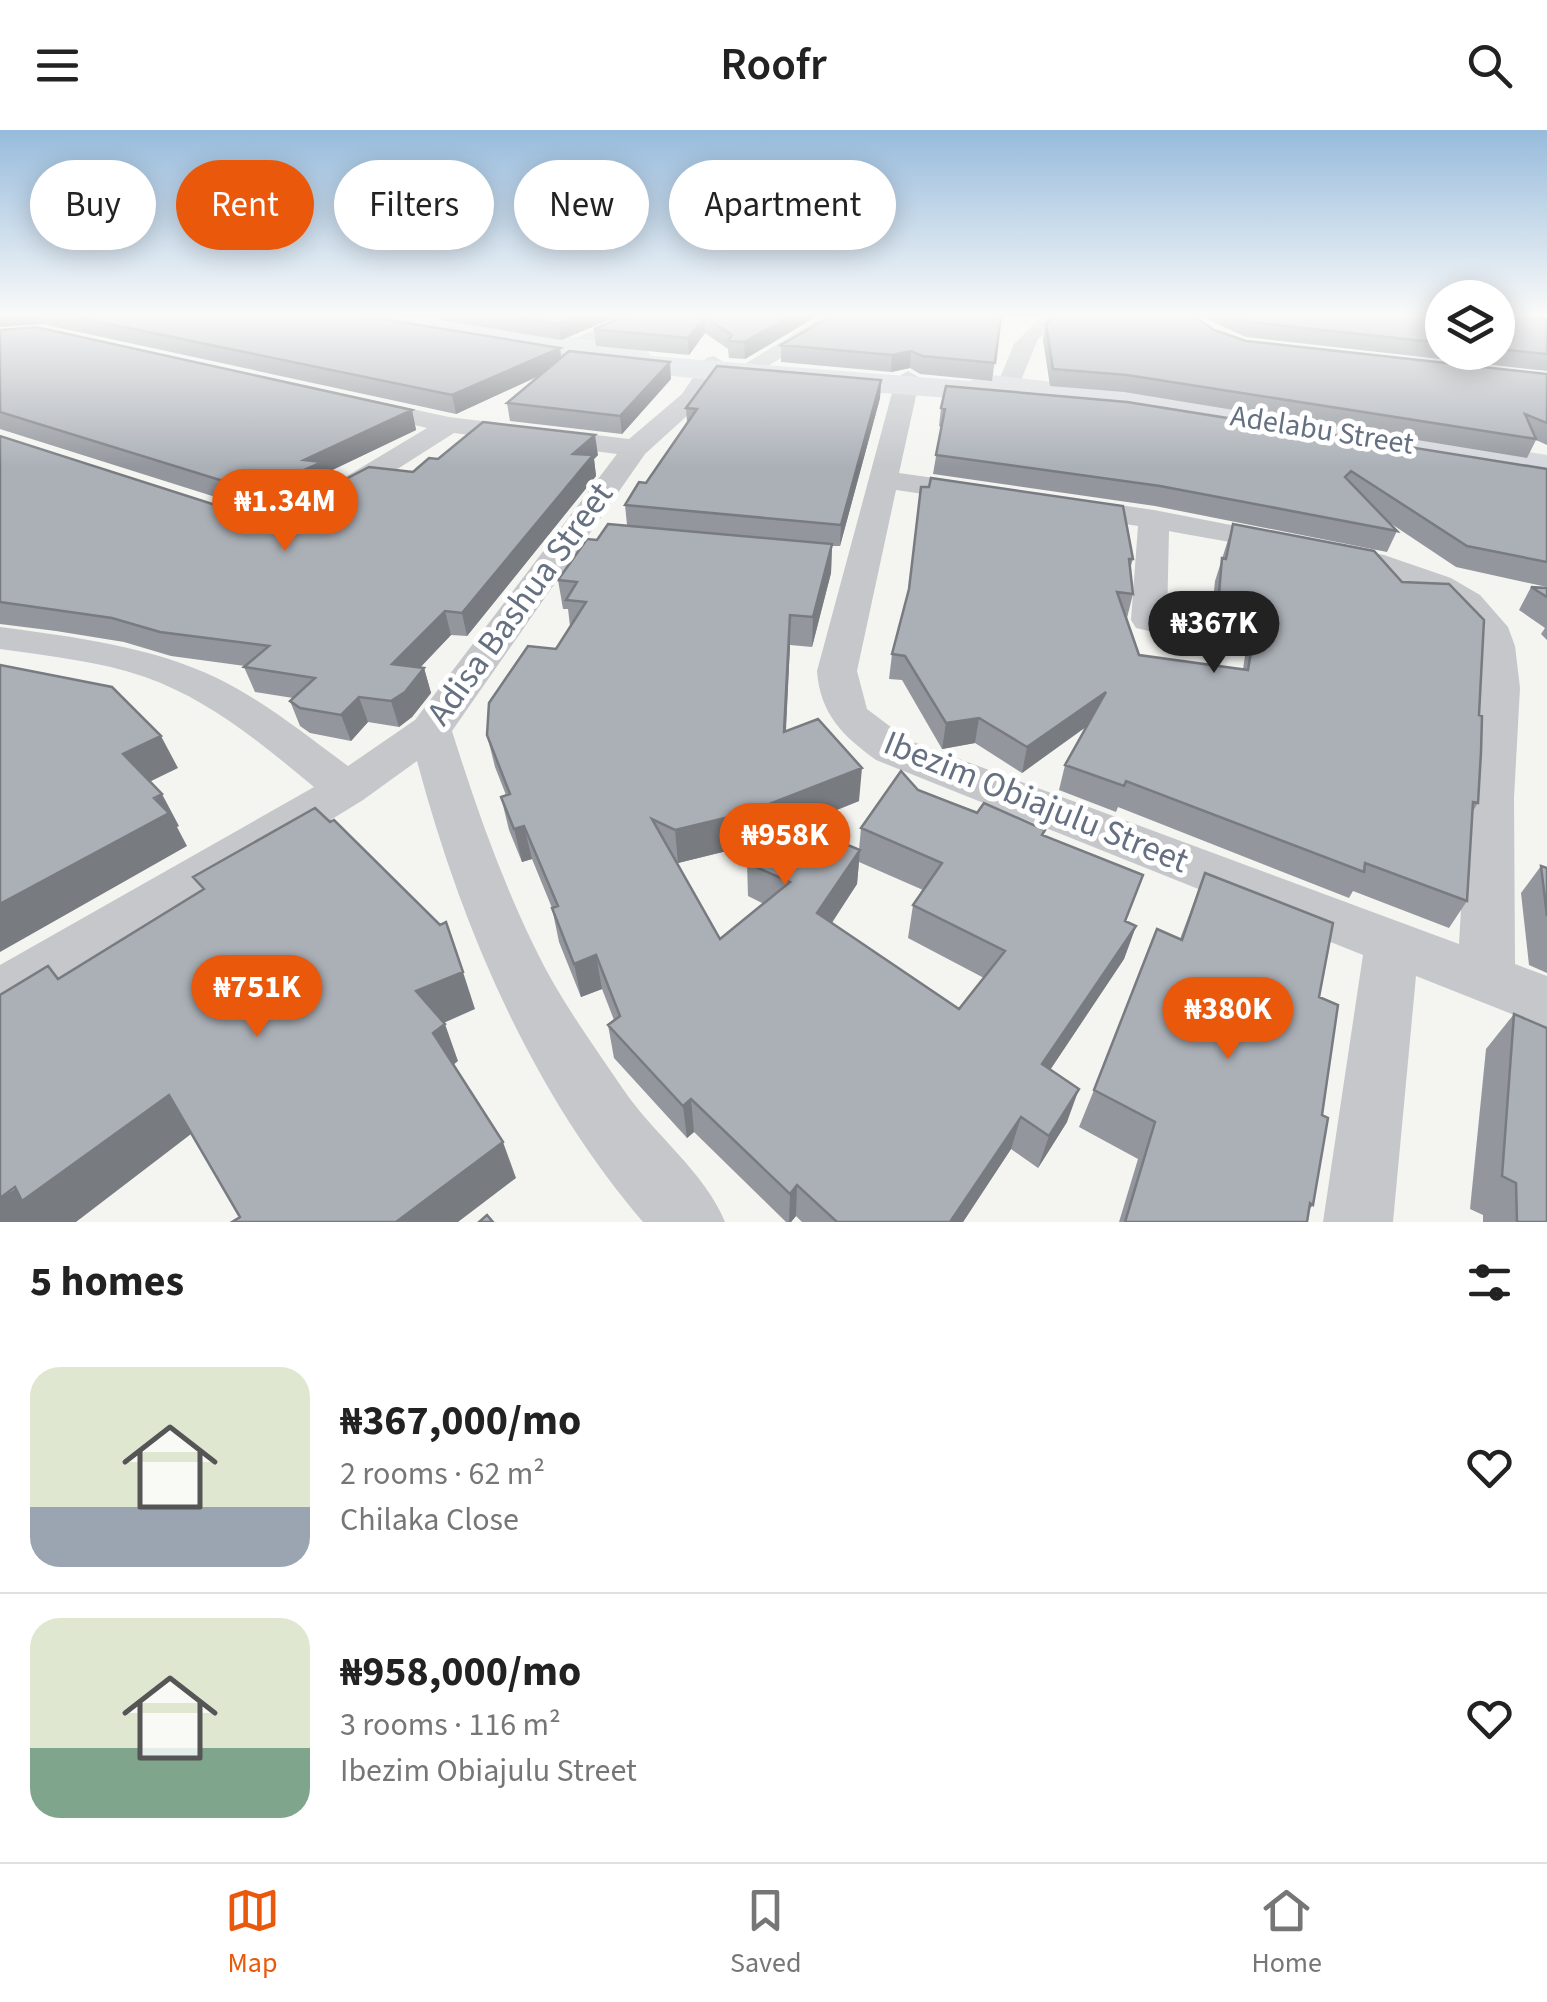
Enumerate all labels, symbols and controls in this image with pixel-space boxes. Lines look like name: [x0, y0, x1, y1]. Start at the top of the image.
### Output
text: Roofr: [720, 33, 827, 97]
icon: menu: [30, 38, 85, 93]
icon: search: [1462, 38, 1517, 93]
chip: Buy: [30, 160, 156, 250]
chip: Rent: [176, 160, 314, 250]
chip: Filters: [334, 160, 494, 250]
chip: New: [514, 160, 649, 250]
chip: Apartment: [669, 160, 896, 250]
map controls: [1425, 280, 1515, 370]
button: layers: [1425, 280, 1515, 370]
street label: Adelabu Street: [1227, 394, 1417, 466]
pin: ₦1.34M: [204, 469, 366, 554]
street label: Adisa Bashua Street: [415, 472, 625, 736]
text: ₦1.34M: [234, 478, 336, 524]
pin: ₦367K: [1144, 591, 1284, 676]
text: ₦367K: [1170, 600, 1258, 646]
street label: Ibezim Obiajulu Street: [876, 718, 1196, 886]
pin: ₦958K: [715, 803, 855, 888]
text: ₦958K: [741, 812, 829, 858]
pin: ₦751K: [187, 955, 327, 1040]
text: ₦751K: [213, 964, 301, 1010]
pin: ₦380K: [1158, 977, 1298, 1062]
text: ₦380K: [1184, 986, 1272, 1032]
text: 5 homes: [30, 1252, 184, 1312]
icon: filters: [1462, 1255, 1517, 1310]
text: ₦367,000/mo: [340, 1391, 581, 1451]
icon: home: [110, 1407, 230, 1527]
icon: heart: [1462, 1440, 1517, 1495]
text: 2 rooms · 62 m²: [340, 1451, 545, 1497]
text: Chilaka Close: [340, 1497, 519, 1543]
text: ₦958,000/mo: [340, 1642, 581, 1702]
icon: home: [110, 1658, 230, 1778]
icon: heart: [1462, 1691, 1517, 1746]
text: 3 rooms · 116 m²: [340, 1702, 561, 1748]
text: Ibezim Obiajulu Street: [340, 1748, 637, 1794]
tab: Map: [225, 1883, 280, 1983]
tab: Saved: [730, 1883, 801, 1983]
tab: Home: [1251, 1883, 1322, 1983]

